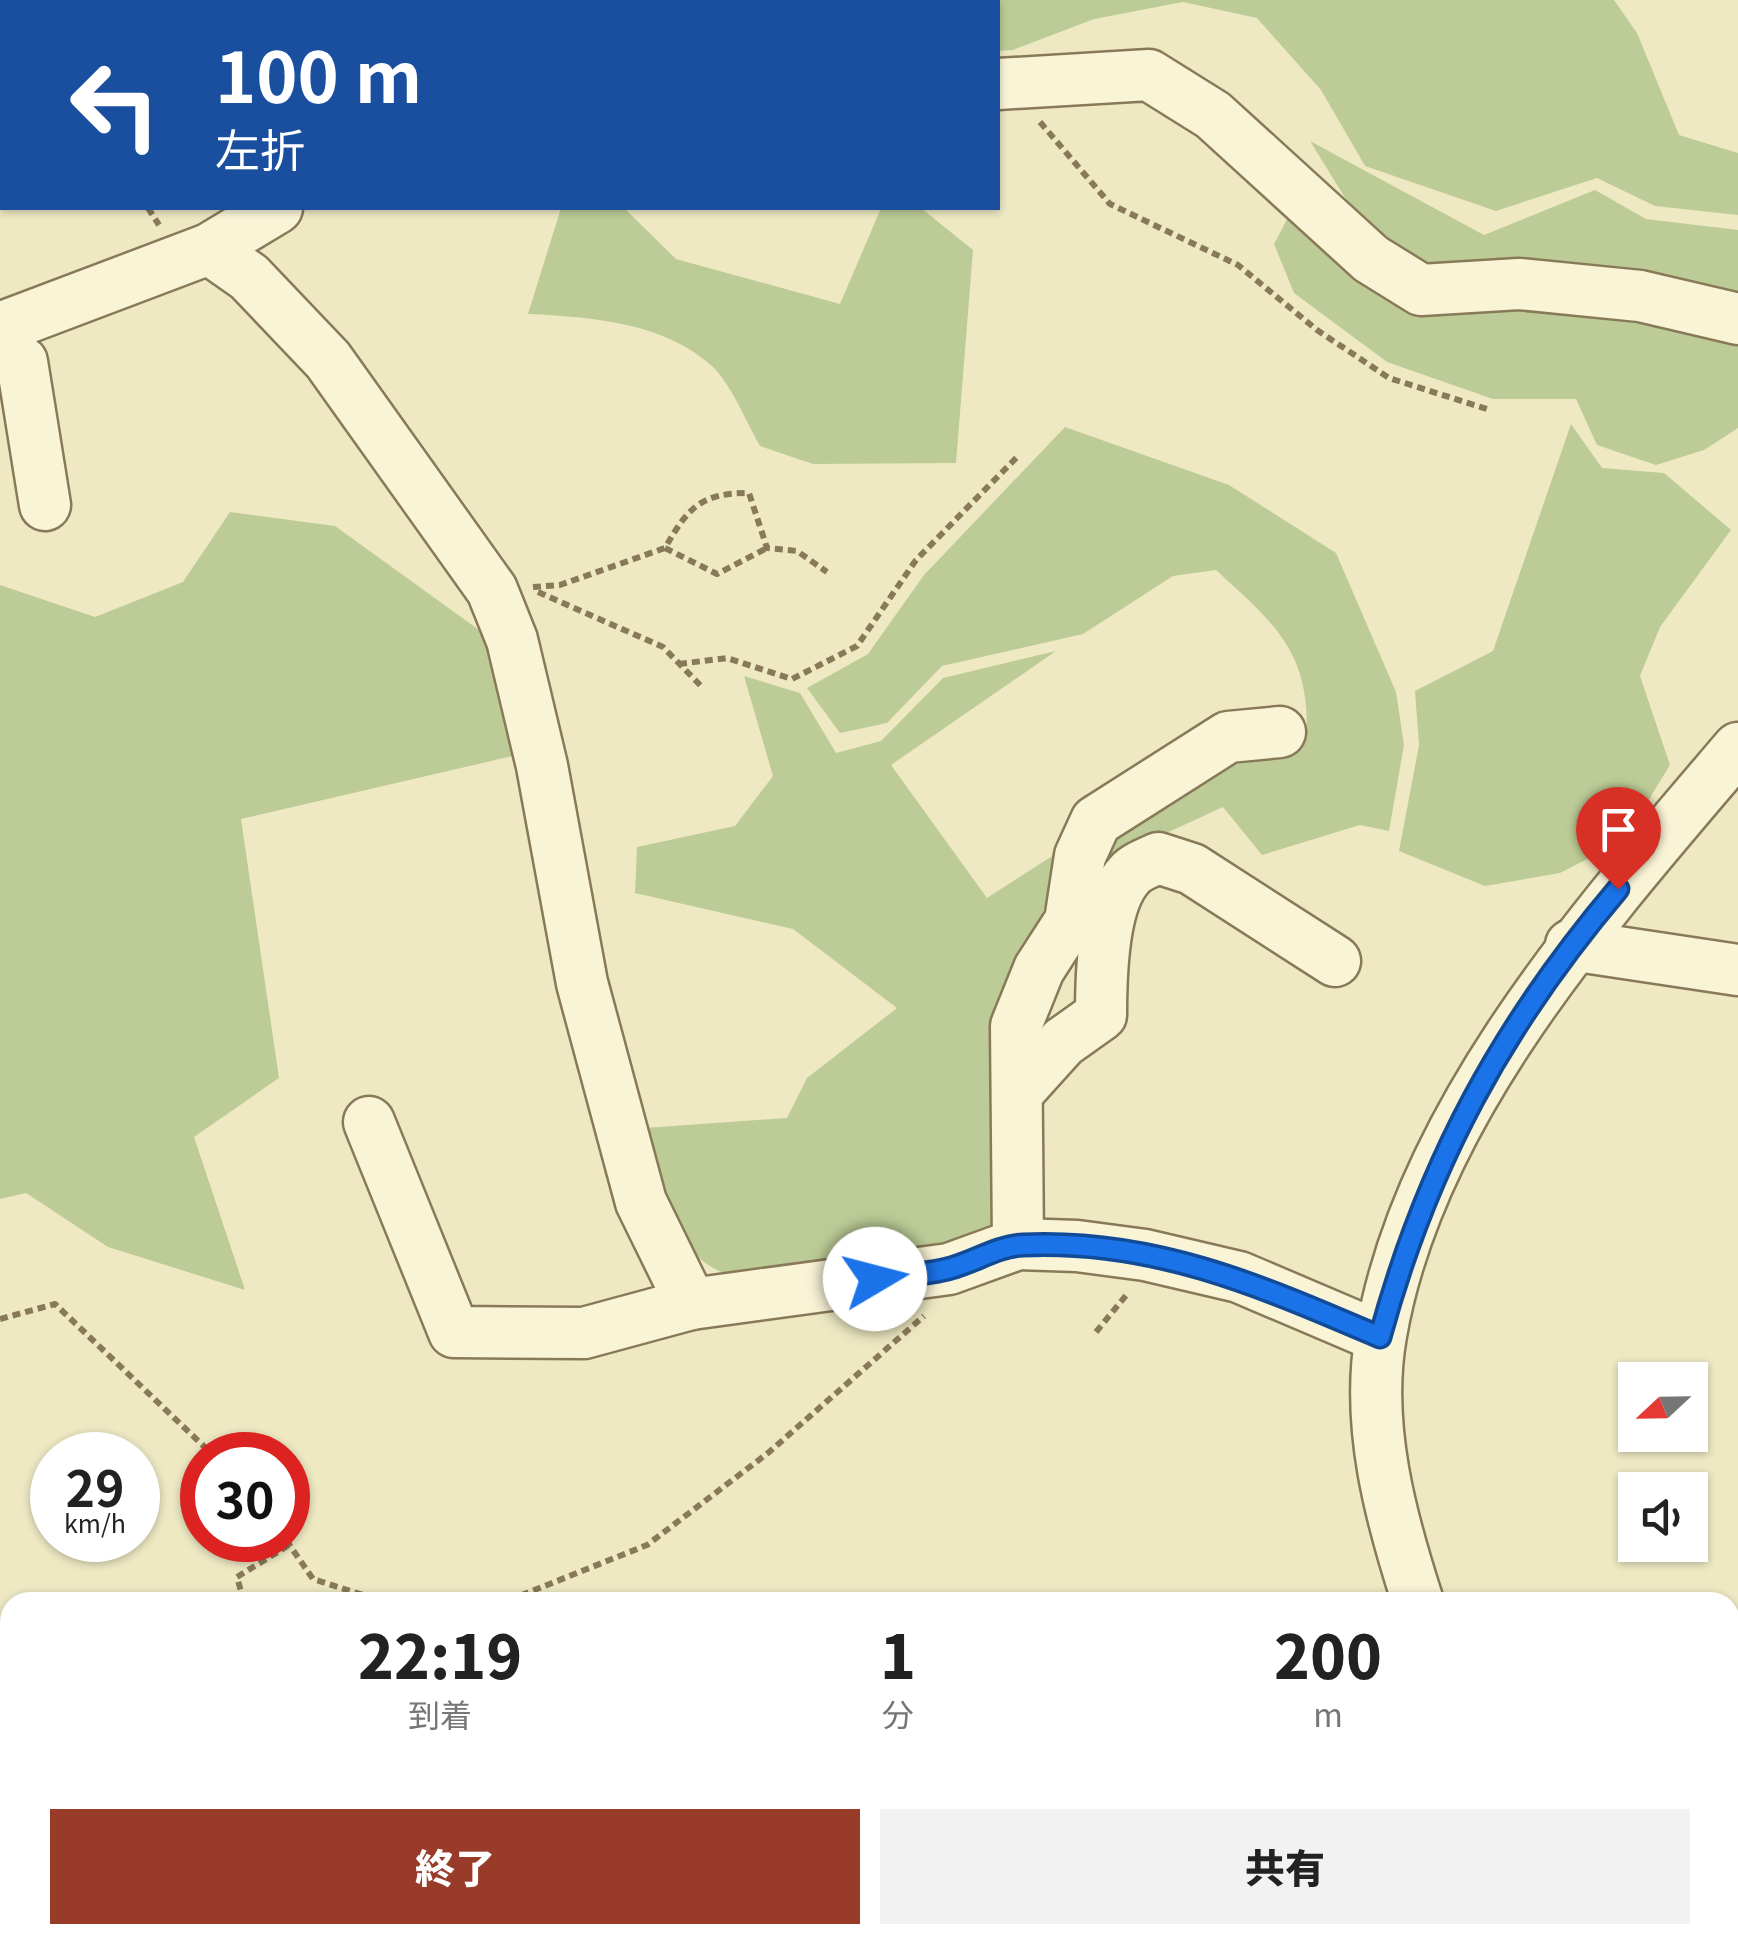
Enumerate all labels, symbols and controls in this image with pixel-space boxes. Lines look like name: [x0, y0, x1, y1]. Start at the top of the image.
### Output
text: 100 m: [215, 22, 422, 123]
icon: left: [50, 40, 180, 170]
text: 左折: [215, 115, 305, 180]
pin: [1576, 787, 1661, 890]
icon: arrive: [1591, 802, 1646, 857]
position arrow: [823, 1227, 927, 1331]
north arrow: [1618, 1362, 1708, 1452]
map controls: [1618, 1362, 1708, 1562]
speed limit sign: 30: [180, 1432, 310, 1562]
text: 29: [66, 1449, 125, 1521]
button: sound: [1618, 1472, 1708, 1562]
text: km/h: [64, 1504, 126, 1540]
text: 22:19: [358, 1609, 522, 1696]
text: 1: [880, 1609, 916, 1696]
text: 200: [1274, 1609, 1382, 1696]
text: 到着: [408, 1690, 472, 1736]
text: 分: [882, 1690, 914, 1736]
text: m: [1313, 1690, 1343, 1736]
button: 終了: [50, 1809, 860, 1924]
button: 共有: [880, 1809, 1690, 1924]

